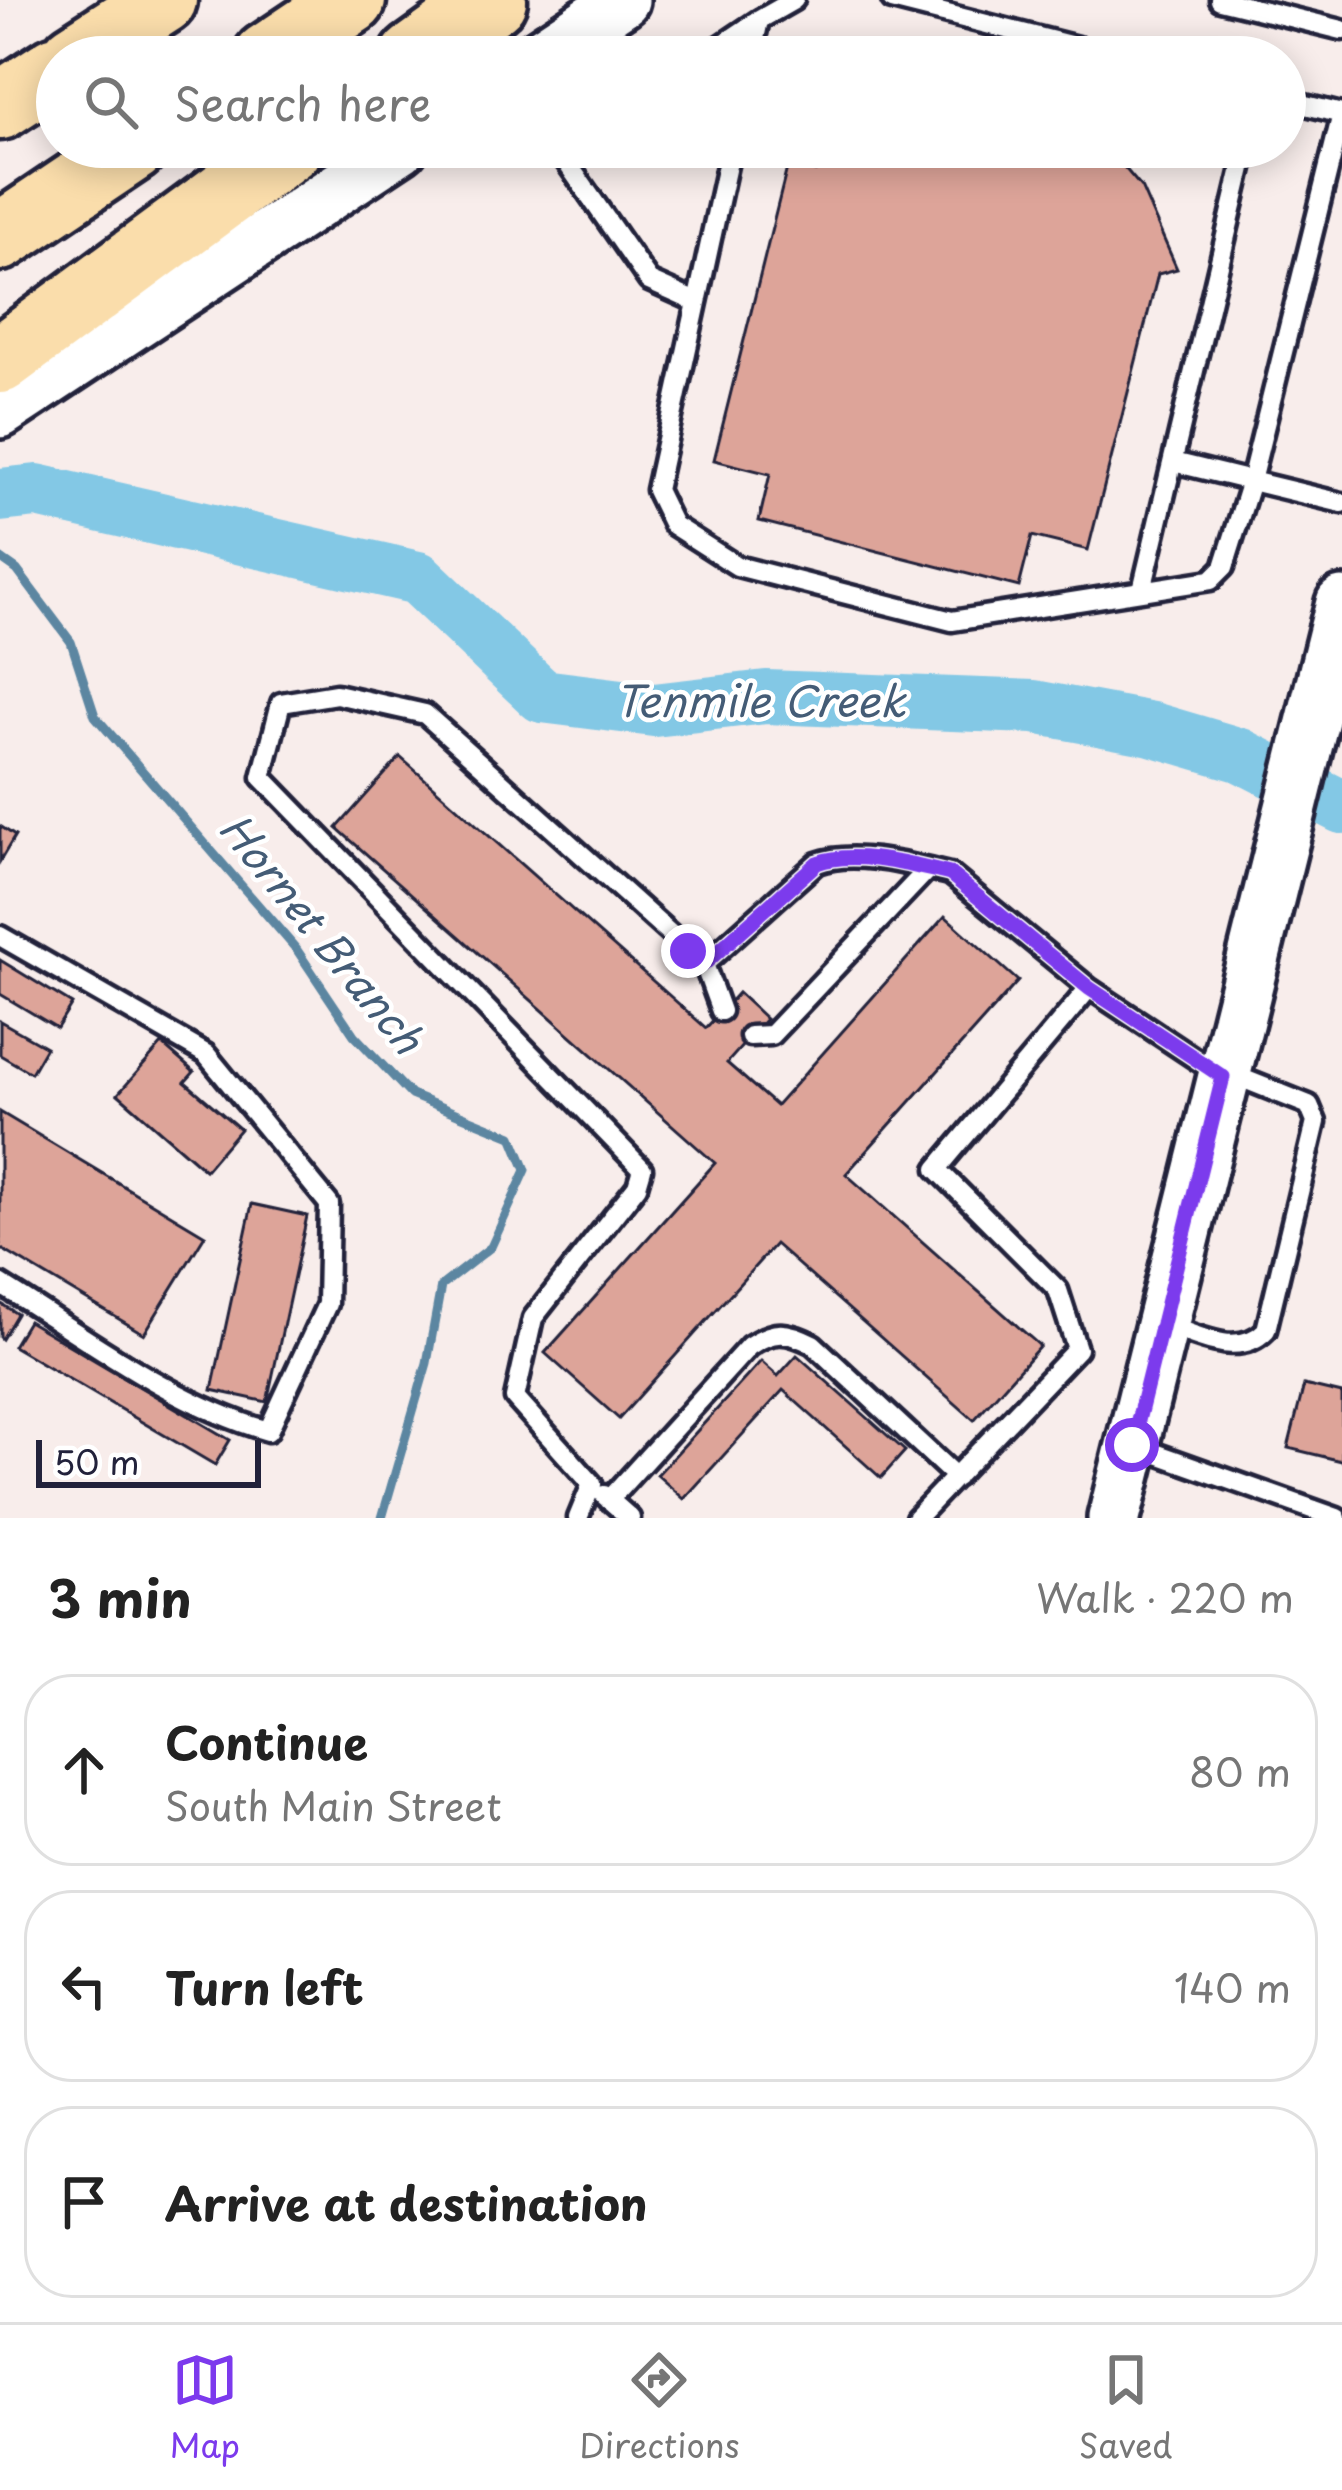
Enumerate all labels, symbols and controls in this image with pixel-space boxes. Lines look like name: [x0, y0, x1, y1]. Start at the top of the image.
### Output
search box: [36, 36, 1306, 168]
text: Search here: [174, 68, 431, 136]
icon: search: [78, 69, 144, 135]
water label: Tenmile Creek: [615, 668, 908, 731]
water label: Hornet Branch: [206, 799, 441, 1067]
route end: [661, 924, 715, 978]
route start: [1105, 1418, 1159, 1472]
scale bar: [36, 1434, 261, 1487]
text: 50 m: [54, 1436, 140, 1486]
text: 3 min: [48, 1558, 192, 1635]
text: Walk · 220 m: [1036, 1567, 1294, 1626]
text: Continue: [165, 1707, 368, 1775]
icon: ahead: [51, 1737, 117, 1803]
text: 80 m: [1189, 1741, 1291, 1800]
text: South Main Street: [165, 1775, 502, 1834]
text: Turn left: [165, 1952, 364, 2020]
icon: left: [51, 1953, 117, 2019]
text: 140 m: [1174, 1957, 1291, 2016]
text: Arrive at destination: [165, 2168, 648, 2236]
icon: arrive: [51, 2169, 117, 2235]
tab: Map: [170, 2347, 240, 2469]
tab: Directions: [579, 2347, 740, 2469]
tab: Saved: [1079, 2347, 1172, 2469]

